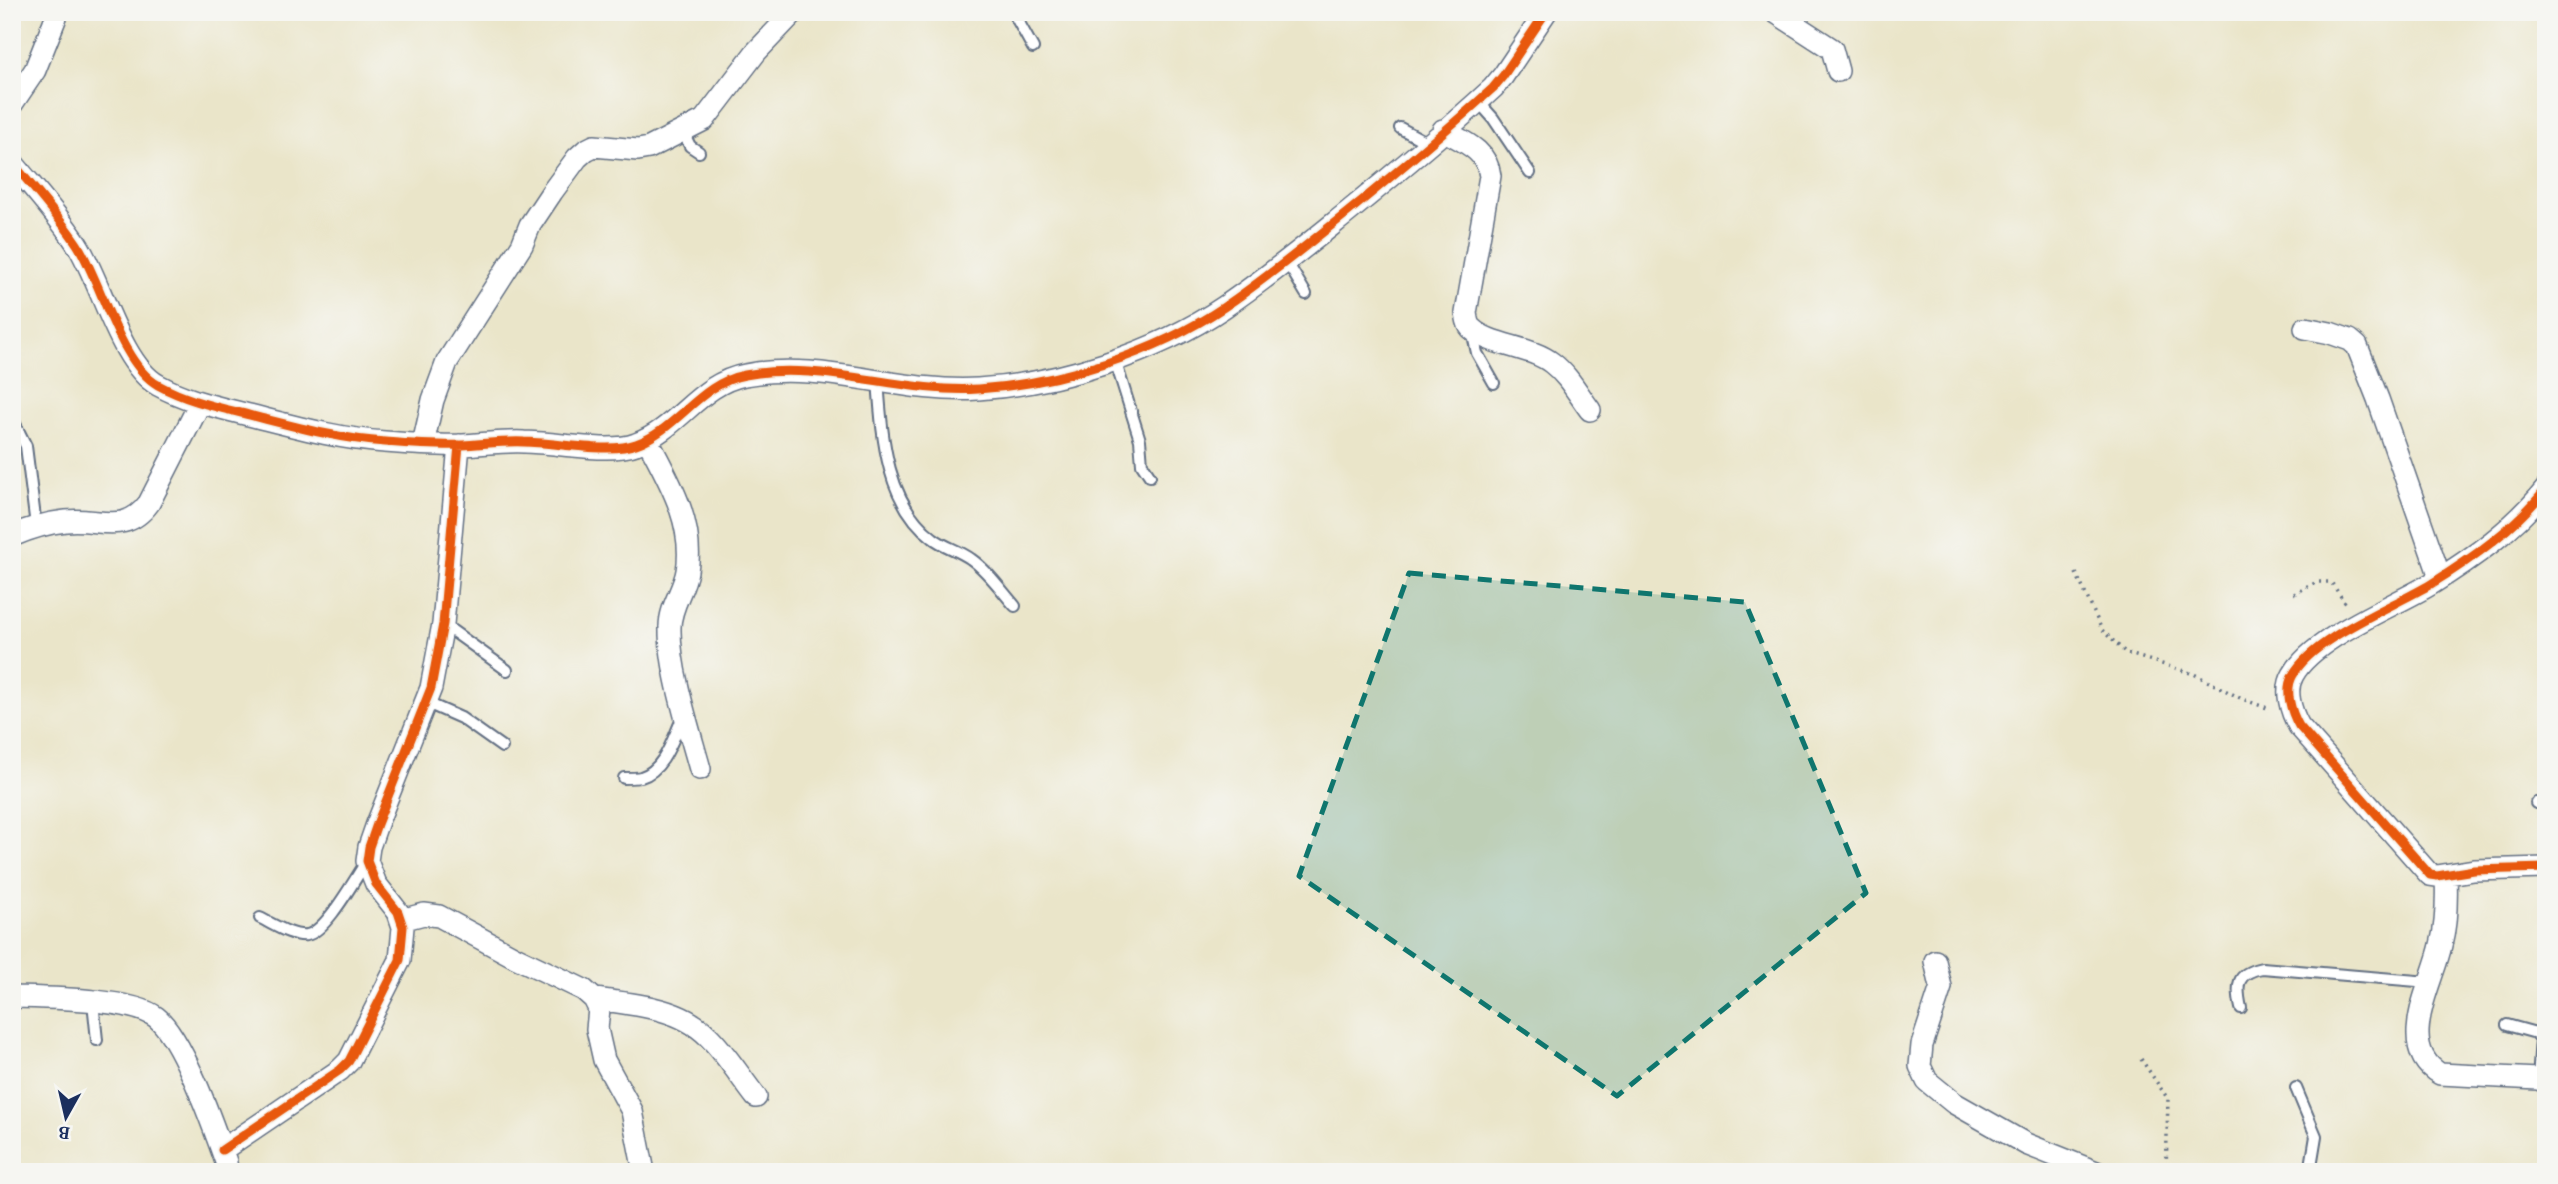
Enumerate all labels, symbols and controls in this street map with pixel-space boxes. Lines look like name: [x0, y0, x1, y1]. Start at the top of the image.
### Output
north arrow: [32, 1082, 102, 1152]
text: B: [56, 1119, 71, 1149]

